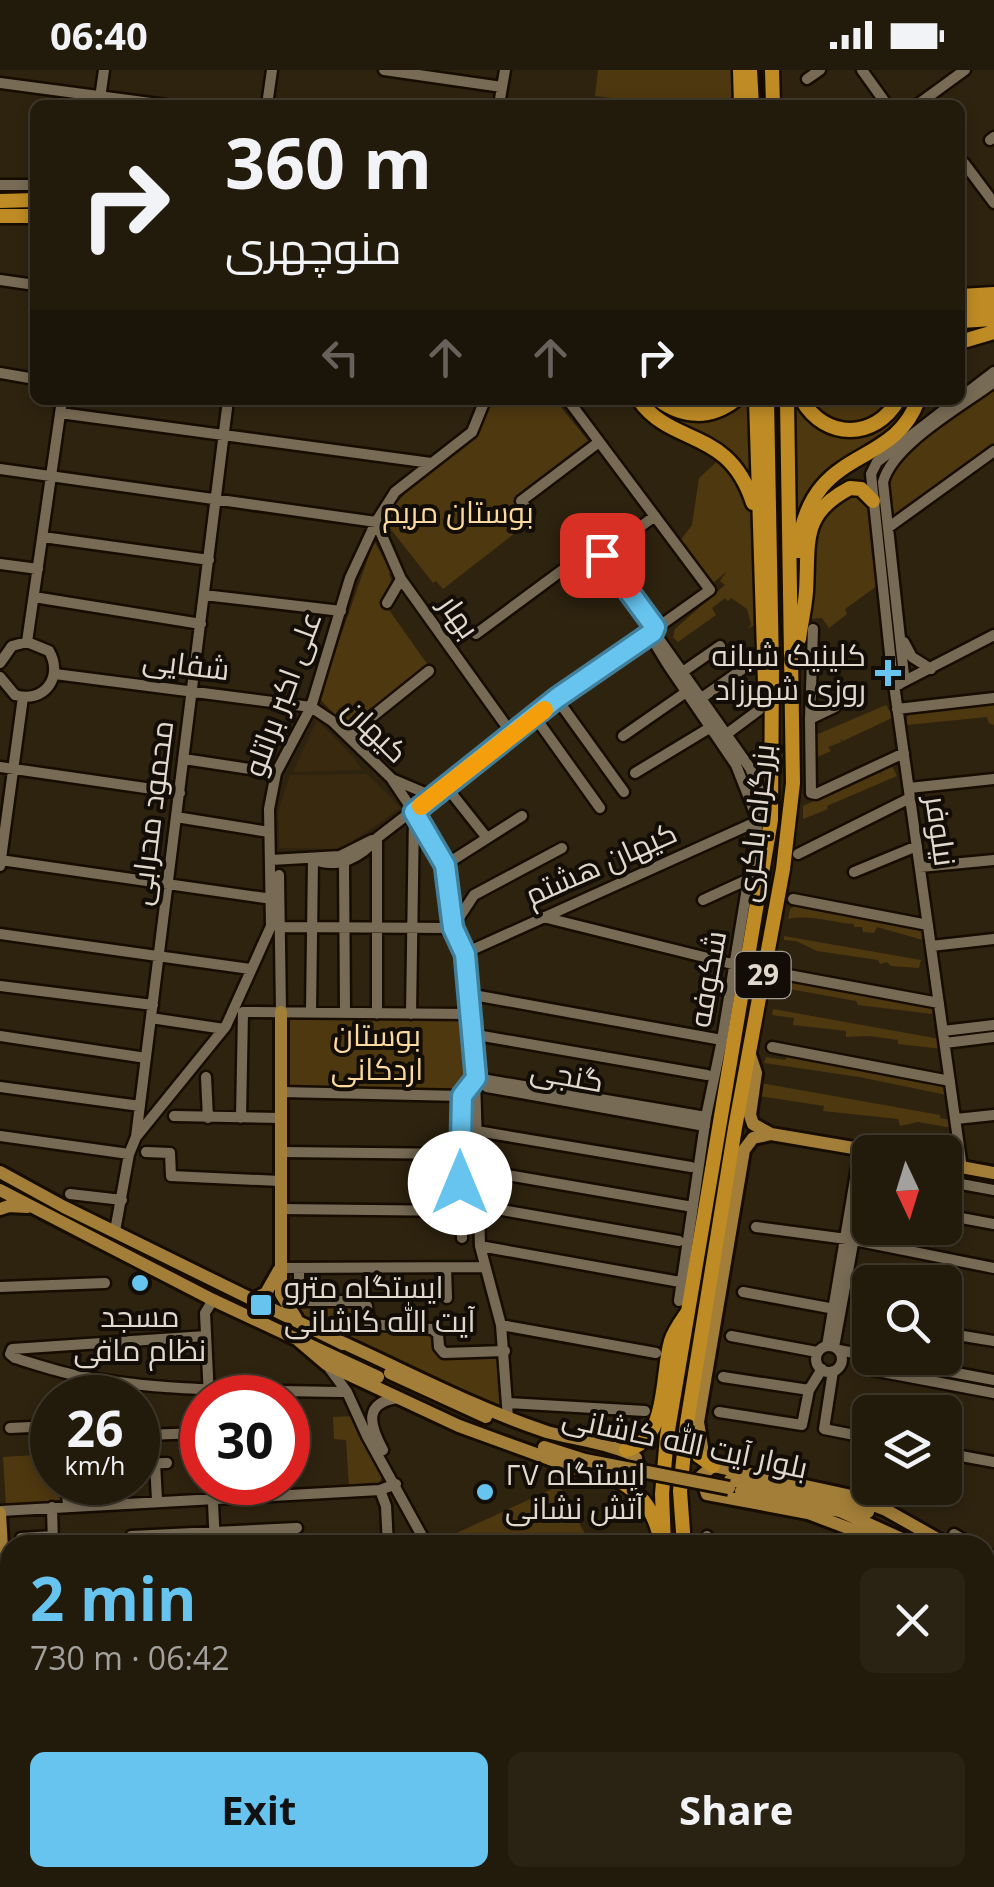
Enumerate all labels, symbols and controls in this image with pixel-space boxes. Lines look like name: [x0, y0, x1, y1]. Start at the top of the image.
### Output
text: 06:40: [50, 9, 148, 61]
text: 360 m: [225, 114, 432, 210]
icon: right: [60, 140, 190, 270]
text: منوچهری: [225, 216, 402, 277]
icon: left: [313, 330, 368, 385]
icon: ahead: [418, 330, 473, 385]
icon: ahead: [523, 330, 578, 385]
icon: right: [628, 330, 683, 385]
park label: بوستان مریم: [382, 491, 534, 533]
pin: [560, 513, 645, 598]
icon: arrive: [575, 528, 630, 583]
street label: بهار: [430, 584, 490, 646]
street label: علی اکبر براتلو: [233, 605, 331, 782]
place label: کلینیک شبانه روزی شهرزاد: [711, 634, 866, 709]
street label: شفایی: [140, 638, 232, 689]
marker: کلینیک شبانه روزی شهرزاد: [875, 660, 901, 686]
street label: کیهان: [334, 689, 418, 771]
street label: محمود محرابی: [119, 718, 182, 908]
street label: بزرگراه باکری: [726, 742, 783, 904]
street label: نیلوفر: [916, 791, 967, 869]
street label: کیهان هشتم: [518, 811, 683, 915]
street label: شکوفه: [678, 927, 735, 1030]
road number: 29: [736, 952, 790, 998]
park label: بوستان اردکانی: [331, 1014, 423, 1089]
street label: گنجی: [527, 1048, 607, 1101]
position arrow: [408, 1131, 512, 1235]
north arrow: [852, 1135, 962, 1245]
map controls: [852, 1135, 962, 1505]
button: search: [852, 1265, 962, 1375]
place label: ایستگاه مترو آیت الله کاشانی: [284, 1266, 476, 1341]
marker: مسجد نظام مافی: [129, 1272, 151, 1294]
marker: ایستگاه مترو آیت الله کاشانی: [248, 1292, 274, 1318]
place label: مسجد نظام مافی: [74, 1295, 206, 1371]
speed limit sign: 30: [180, 1375, 310, 1505]
text: 26: [66, 1394, 124, 1462]
street label: بلوار آیت الله کاشانی: [559, 1395, 812, 1488]
button: layers: [852, 1395, 962, 1505]
text: km/h: [65, 1448, 125, 1482]
place label: ایستگاه ۲۷ آتش نشانی: [505, 1453, 646, 1528]
marker: ایستگاه ۲۷ آتش نشانی: [474, 1481, 496, 1503]
text: 2 min: [30, 1557, 197, 1639]
button: close: [860, 1568, 965, 1673]
text: 730 m · 06:42: [30, 1636, 229, 1679]
button: Exit: [30, 1752, 488, 1867]
button: Share: [508, 1752, 965, 1867]

